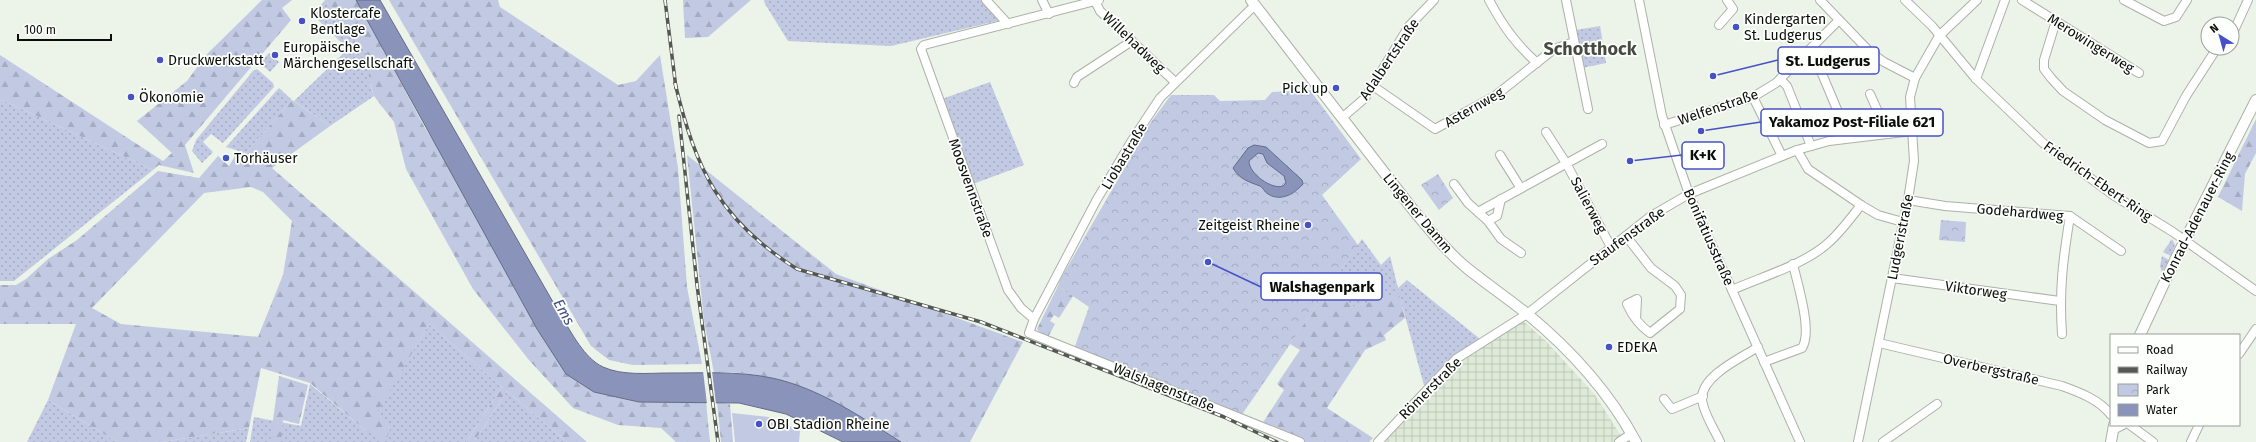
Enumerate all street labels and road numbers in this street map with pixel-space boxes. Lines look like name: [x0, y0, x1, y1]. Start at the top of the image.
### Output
street label: Willehadweg: [1099, 8, 1169, 77]
street label: Merowingerweg: [2044, 10, 2138, 77]
street label: Adalbertstraße: [1356, 15, 1423, 103]
street label: Asternweg: [1442, 83, 1508, 131]
street label: Welfenstraße: [1676, 86, 1760, 129]
street label: Liobastraße: [1098, 120, 1151, 193]
street label: Moosvennstraße: [945, 136, 996, 240]
street label: Friedrich-Ebert-Ring: [2040, 138, 2156, 226]
street label: Konrad-Adenauer-Ring: [2157, 148, 2238, 286]
street label: Lingener Damm: [1379, 170, 1456, 257]
street label: Salierweg: [1567, 174, 1611, 237]
street label: Bonifatiusstraße: [1680, 186, 1738, 288]
street label: Ludgeristraße: [1884, 193, 1917, 282]
street label: Godehardweg: [1976, 200, 2065, 225]
street label: Staufenstraße: [1586, 203, 1668, 269]
street label: Viktorweg: [1944, 278, 2009, 303]
street label: Overbergstraße: [1941, 350, 2041, 389]
street label: Römerstraße: [1396, 354, 1465, 423]
street label: Walshagenstraße: [1111, 359, 1217, 416]

